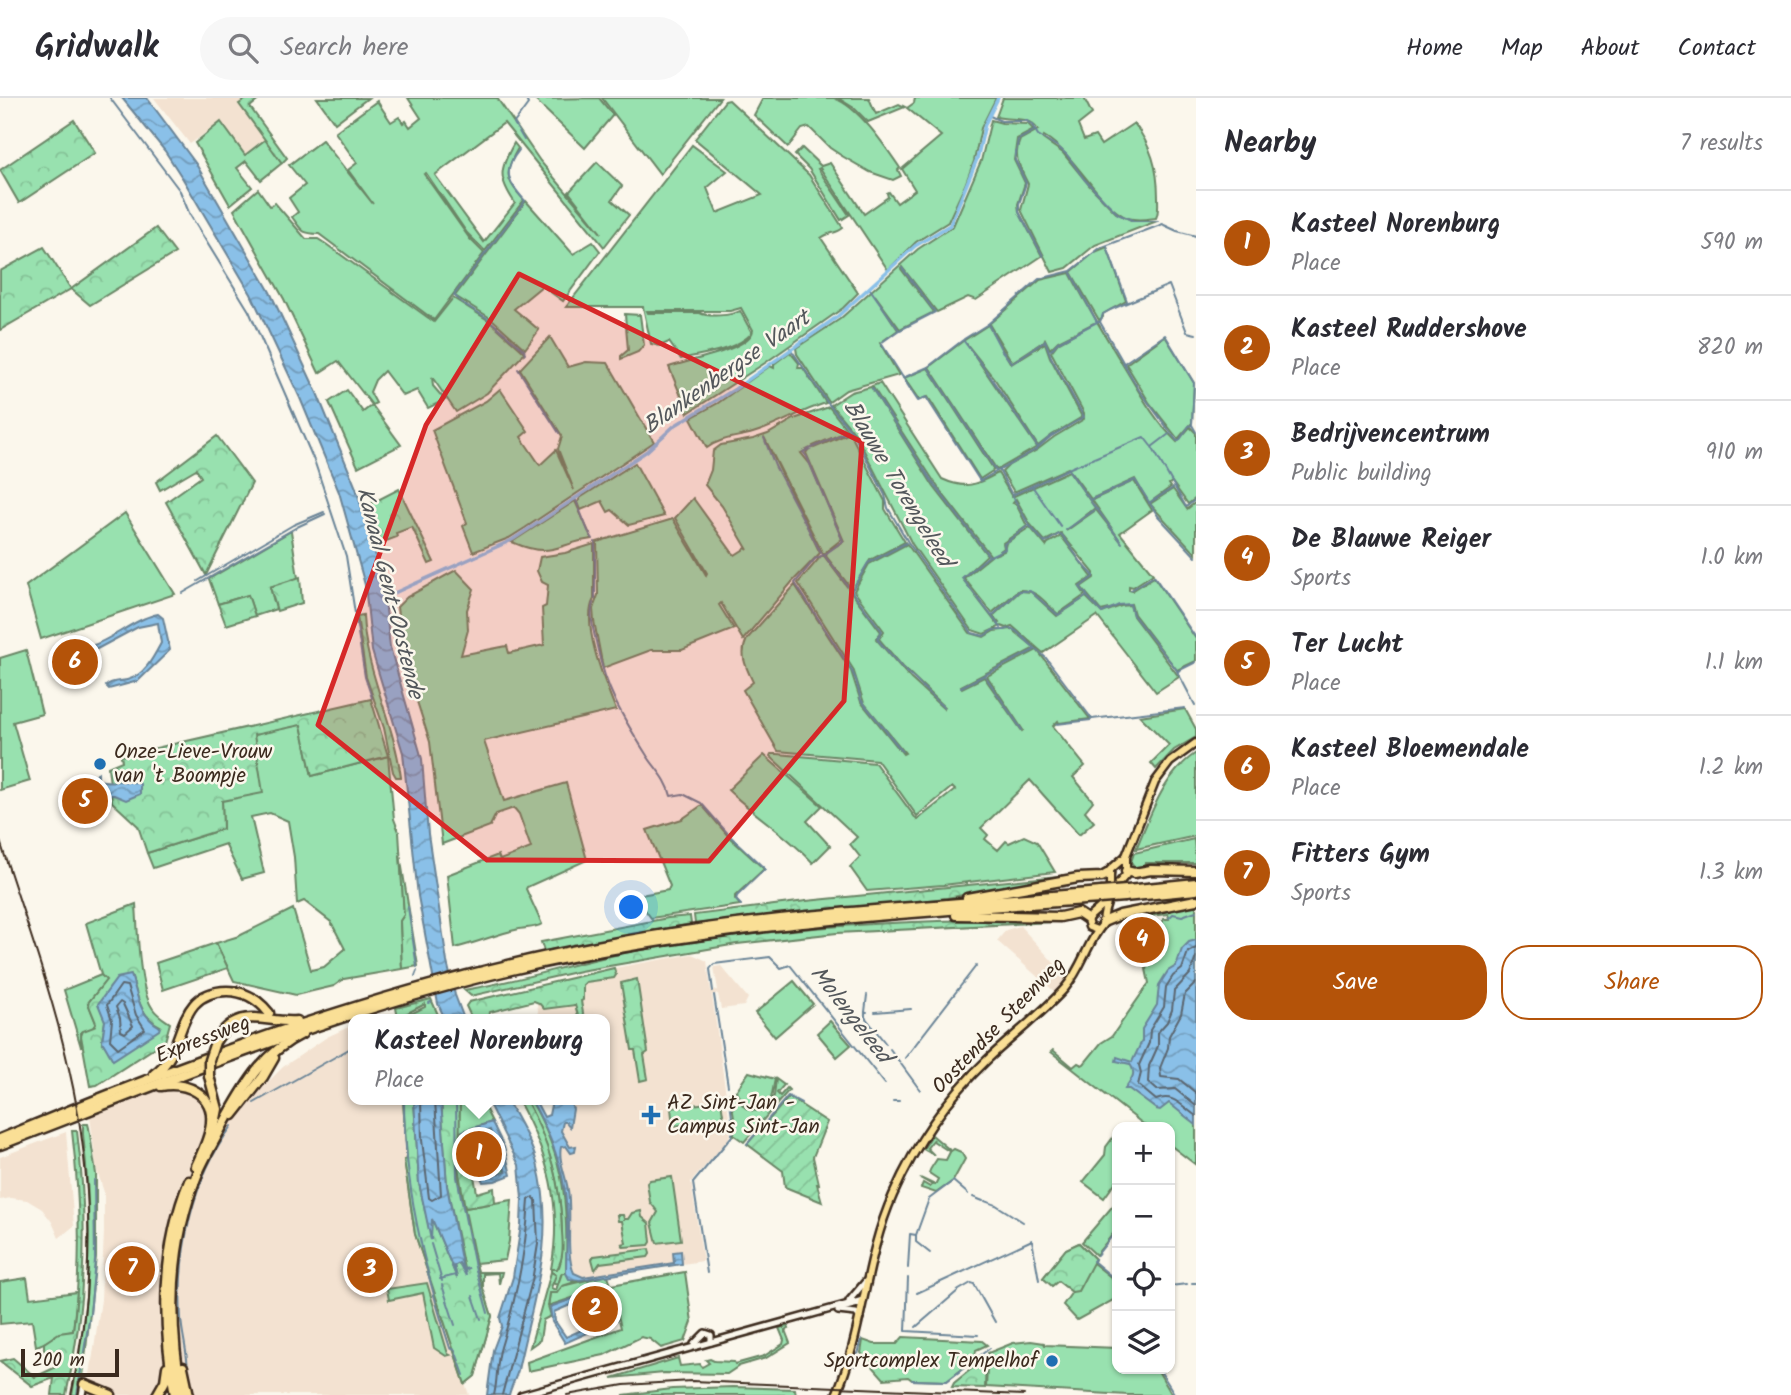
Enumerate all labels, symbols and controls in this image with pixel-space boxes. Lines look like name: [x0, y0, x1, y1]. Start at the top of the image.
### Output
search box: [200, 17, 690, 80]
text: Gridwalk: [35, 22, 158, 75]
text: Search here: [280, 27, 409, 69]
icon: search: [224, 29, 262, 67]
text: Home: [1406, 29, 1463, 68]
text: Map: [1501, 29, 1543, 68]
text: About: [1581, 29, 1639, 68]
text: Contact: [1677, 29, 1756, 68]
text: Nearby: [1224, 120, 1316, 168]
text: 7 results: [1680, 126, 1763, 162]
text: Kasteel Norenburg: [1291, 204, 1500, 246]
text: 1: [1244, 225, 1250, 261]
text: 590 m: [1700, 225, 1763, 261]
text: Place: [1291, 246, 1341, 282]
water label: Blankenbergse Vaart: [636, 299, 822, 444]
text: Kasteel Ruddershove: [1291, 309, 1527, 351]
text: 2: [1240, 330, 1254, 366]
text: 820 m: [1697, 330, 1763, 366]
text: Place: [1291, 351, 1341, 387]
water label: Blauwe Torengeleed: [833, 394, 964, 579]
text: Bedrijvencentrum: [1291, 414, 1490, 456]
text: 3: [1241, 435, 1253, 471]
text: 910 m: [1706, 435, 1763, 471]
text: Public building: [1291, 456, 1432, 492]
water label: Kanaal Gent-Oostende: [345, 483, 433, 705]
text: De Blauwe Reiger: [1291, 519, 1491, 561]
text: 4: [1241, 540, 1253, 576]
text: 1.0 km: [1701, 540, 1763, 576]
text: Sports: [1291, 561, 1351, 597]
text: Ter Lucht: [1291, 624, 1403, 666]
pin: 6: [52, 636, 98, 688]
text: 5: [1241, 645, 1253, 681]
text: 1.1 km: [1705, 645, 1763, 681]
text: Place: [1291, 666, 1341, 702]
text: Kasteel Bloemendale: [1291, 729, 1529, 771]
place label: Onze-Lieve-Vrouw van 't Boompje: [114, 736, 273, 793]
text: 6: [1241, 750, 1253, 786]
text: 1.2 km: [1699, 750, 1763, 786]
marker: Onze-Lieve-Vrouw van 't Boompje: [92, 756, 108, 772]
text: Place: [1291, 771, 1341, 807]
pin: 5: [62, 775, 108, 827]
text: Fitters Gym: [1291, 834, 1430, 876]
text: 7: [1242, 855, 1252, 891]
text: 1.3 km: [1699, 855, 1763, 891]
text: Sports: [1291, 876, 1351, 912]
your location: [614, 890, 648, 924]
pin: 4: [1119, 914, 1165, 966]
button: Save: [1224, 945, 1487, 1020]
button: Share: [1501, 945, 1763, 1020]
street label: Oostendse Steenweg: [924, 950, 1074, 1102]
water label: Molengeleed: [800, 958, 903, 1076]
street label: Expressweg: [151, 1007, 255, 1073]
popup: [348, 1014, 610, 1105]
text: Kasteel Norenburg: [374, 1021, 584, 1063]
text: Place: [374, 1063, 424, 1099]
place label: AZ Sint-Jan - Campus Sint-Jan: [667, 1087, 820, 1144]
marker: AZ Sint-Jan - Campus Sint-Jan: [641, 1105, 661, 1125]
map controls: [1112, 1122, 1175, 1374]
button: +: [1112, 1122, 1175, 1185]
pin: 1: [456, 1128, 502, 1180]
button: −: [1112, 1185, 1175, 1248]
pin: 7: [109, 1243, 155, 1295]
pin: 3: [347, 1244, 393, 1296]
button: locate: [1112, 1248, 1175, 1311]
pin: 2: [572, 1283, 618, 1335]
button: layers: [1112, 1311, 1175, 1374]
place label: Sportcomplex Tempelhof: [824, 1345, 1040, 1378]
scale bar: [21, 1346, 119, 1378]
text: 200 m: [32, 1346, 85, 1376]
marker: Sportcomplex Tempelhof: [1044, 1353, 1060, 1369]

